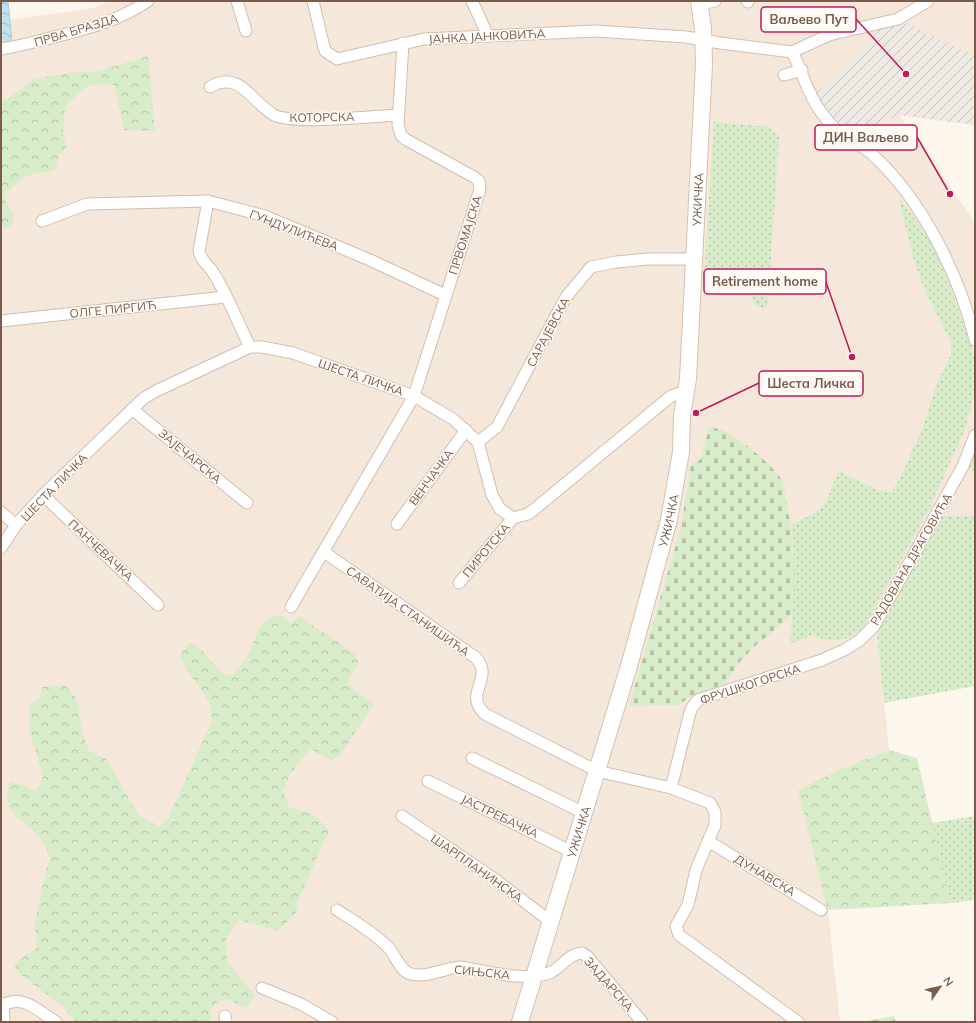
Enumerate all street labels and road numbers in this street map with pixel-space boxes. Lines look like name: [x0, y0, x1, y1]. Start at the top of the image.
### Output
street label: ПРВА БРАЗДА: [32, 10, 120, 50]
street label: ЈАНКА ЈАНКОВИЋА: [428, 25, 546, 47]
street label: КОТОРСКА: [289, 109, 355, 125]
street label: УЖИЧКА: [688, 172, 706, 228]
street label: ПРВОМАЈСКА: [445, 193, 485, 277]
street label: ГУНДУЛИЋЕВА: [248, 206, 341, 254]
street label: САРАЈЕВСКА: [523, 294, 573, 369]
street label: ОЛГЕ ПИРГИЋ: [69, 297, 157, 321]
street label: ШЕСТА ЛИЧКА: [316, 355, 406, 399]
street label: ЗАЈЕЧАРСКА: [156, 425, 225, 487]
street label: ВЕНЧАЧКА: [406, 446, 457, 508]
street label: ШЕСТА ЛИЧКА: [18, 450, 91, 524]
street label: РАДОВАНА ДРАГОВИЋА: [867, 490, 955, 628]
street label: УЖИЧКА: [654, 493, 681, 550]
street label: ПАНЧЕВАЧКА: [65, 516, 137, 584]
street label: ПИРОТСКА: [459, 520, 513, 580]
street label: САВАТИЈА СТАНИШИЋА: [343, 563, 473, 659]
street label: ФРУШКОГОРСКА: [698, 661, 802, 707]
street label: ЈАСТРЕБАЧКА: [459, 791, 541, 841]
street label: УЖИЧКА: [563, 804, 593, 861]
street label: ШАРПЛАНИНСКА: [428, 831, 526, 905]
street label: ДУНАВСКА: [732, 851, 798, 899]
street label: ЗАДАРСКА: [581, 954, 637, 1014]
street label: СИЊСКА: [453, 962, 511, 982]

